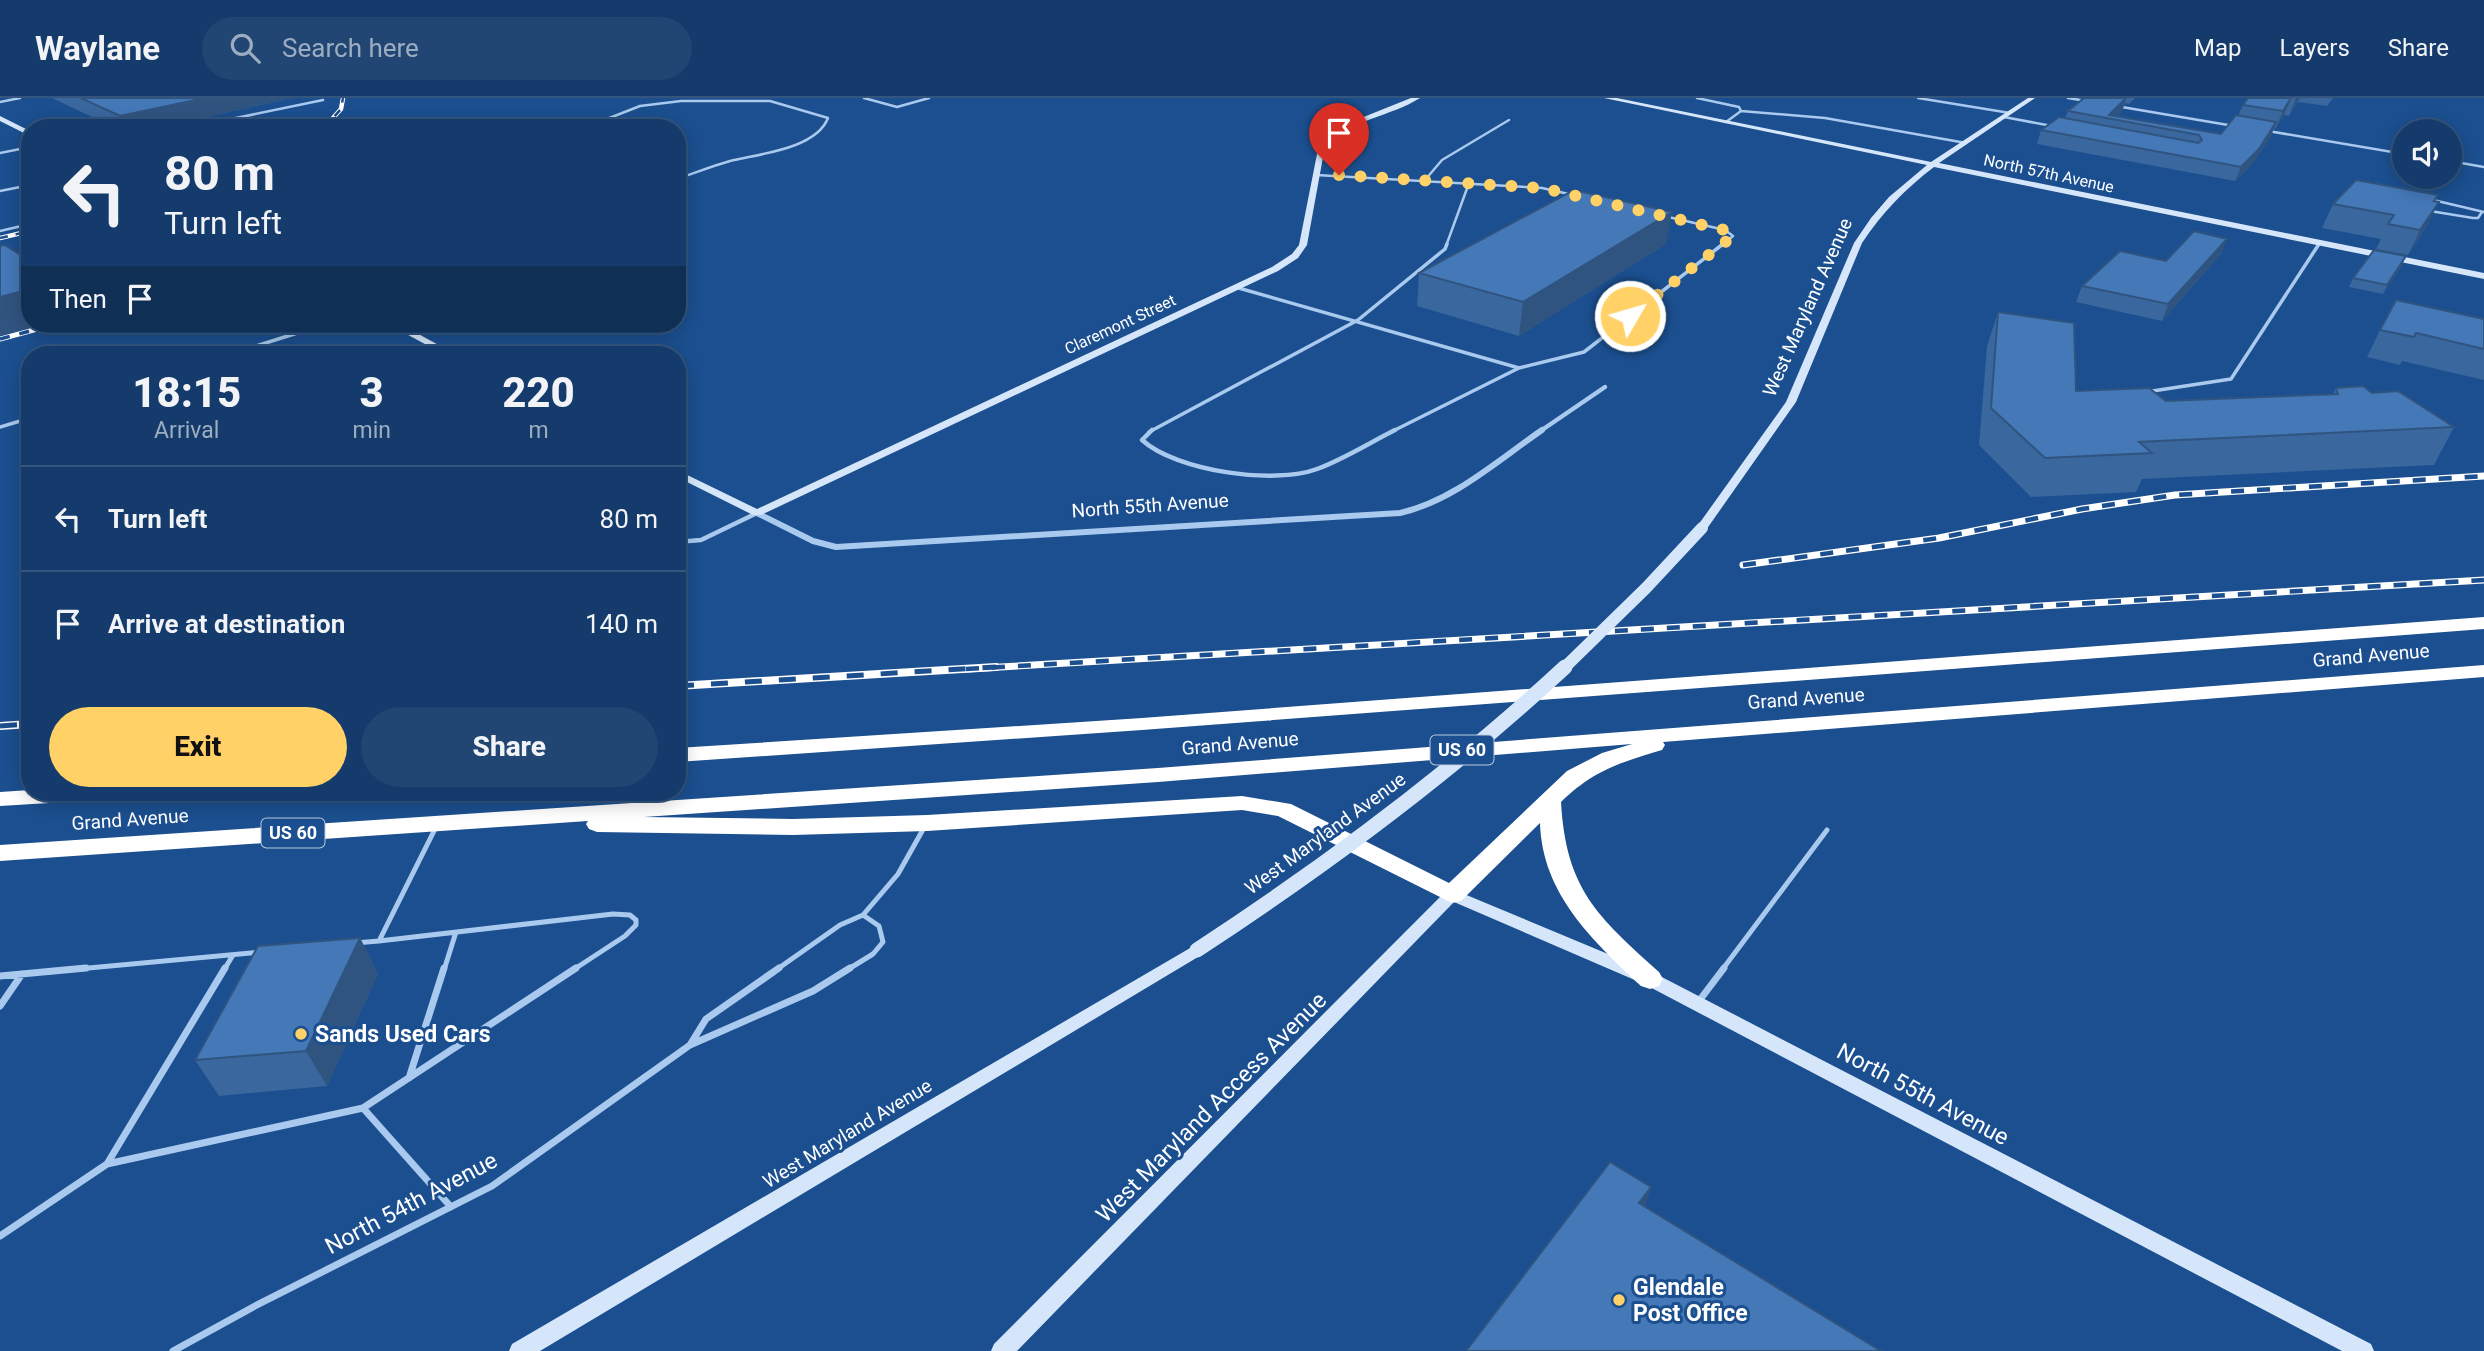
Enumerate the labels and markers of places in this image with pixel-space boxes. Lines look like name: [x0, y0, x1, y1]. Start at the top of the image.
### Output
pin: [1309, 103, 1369, 175]
place label: Sands Used Cars: [315, 1021, 491, 1048]
marker: Sands Used Cars: [293, 1026, 309, 1042]
place label: Glendale Post Office: [1633, 1274, 1748, 1327]
marker: Glendale Post Office: [1611, 1292, 1627, 1308]

